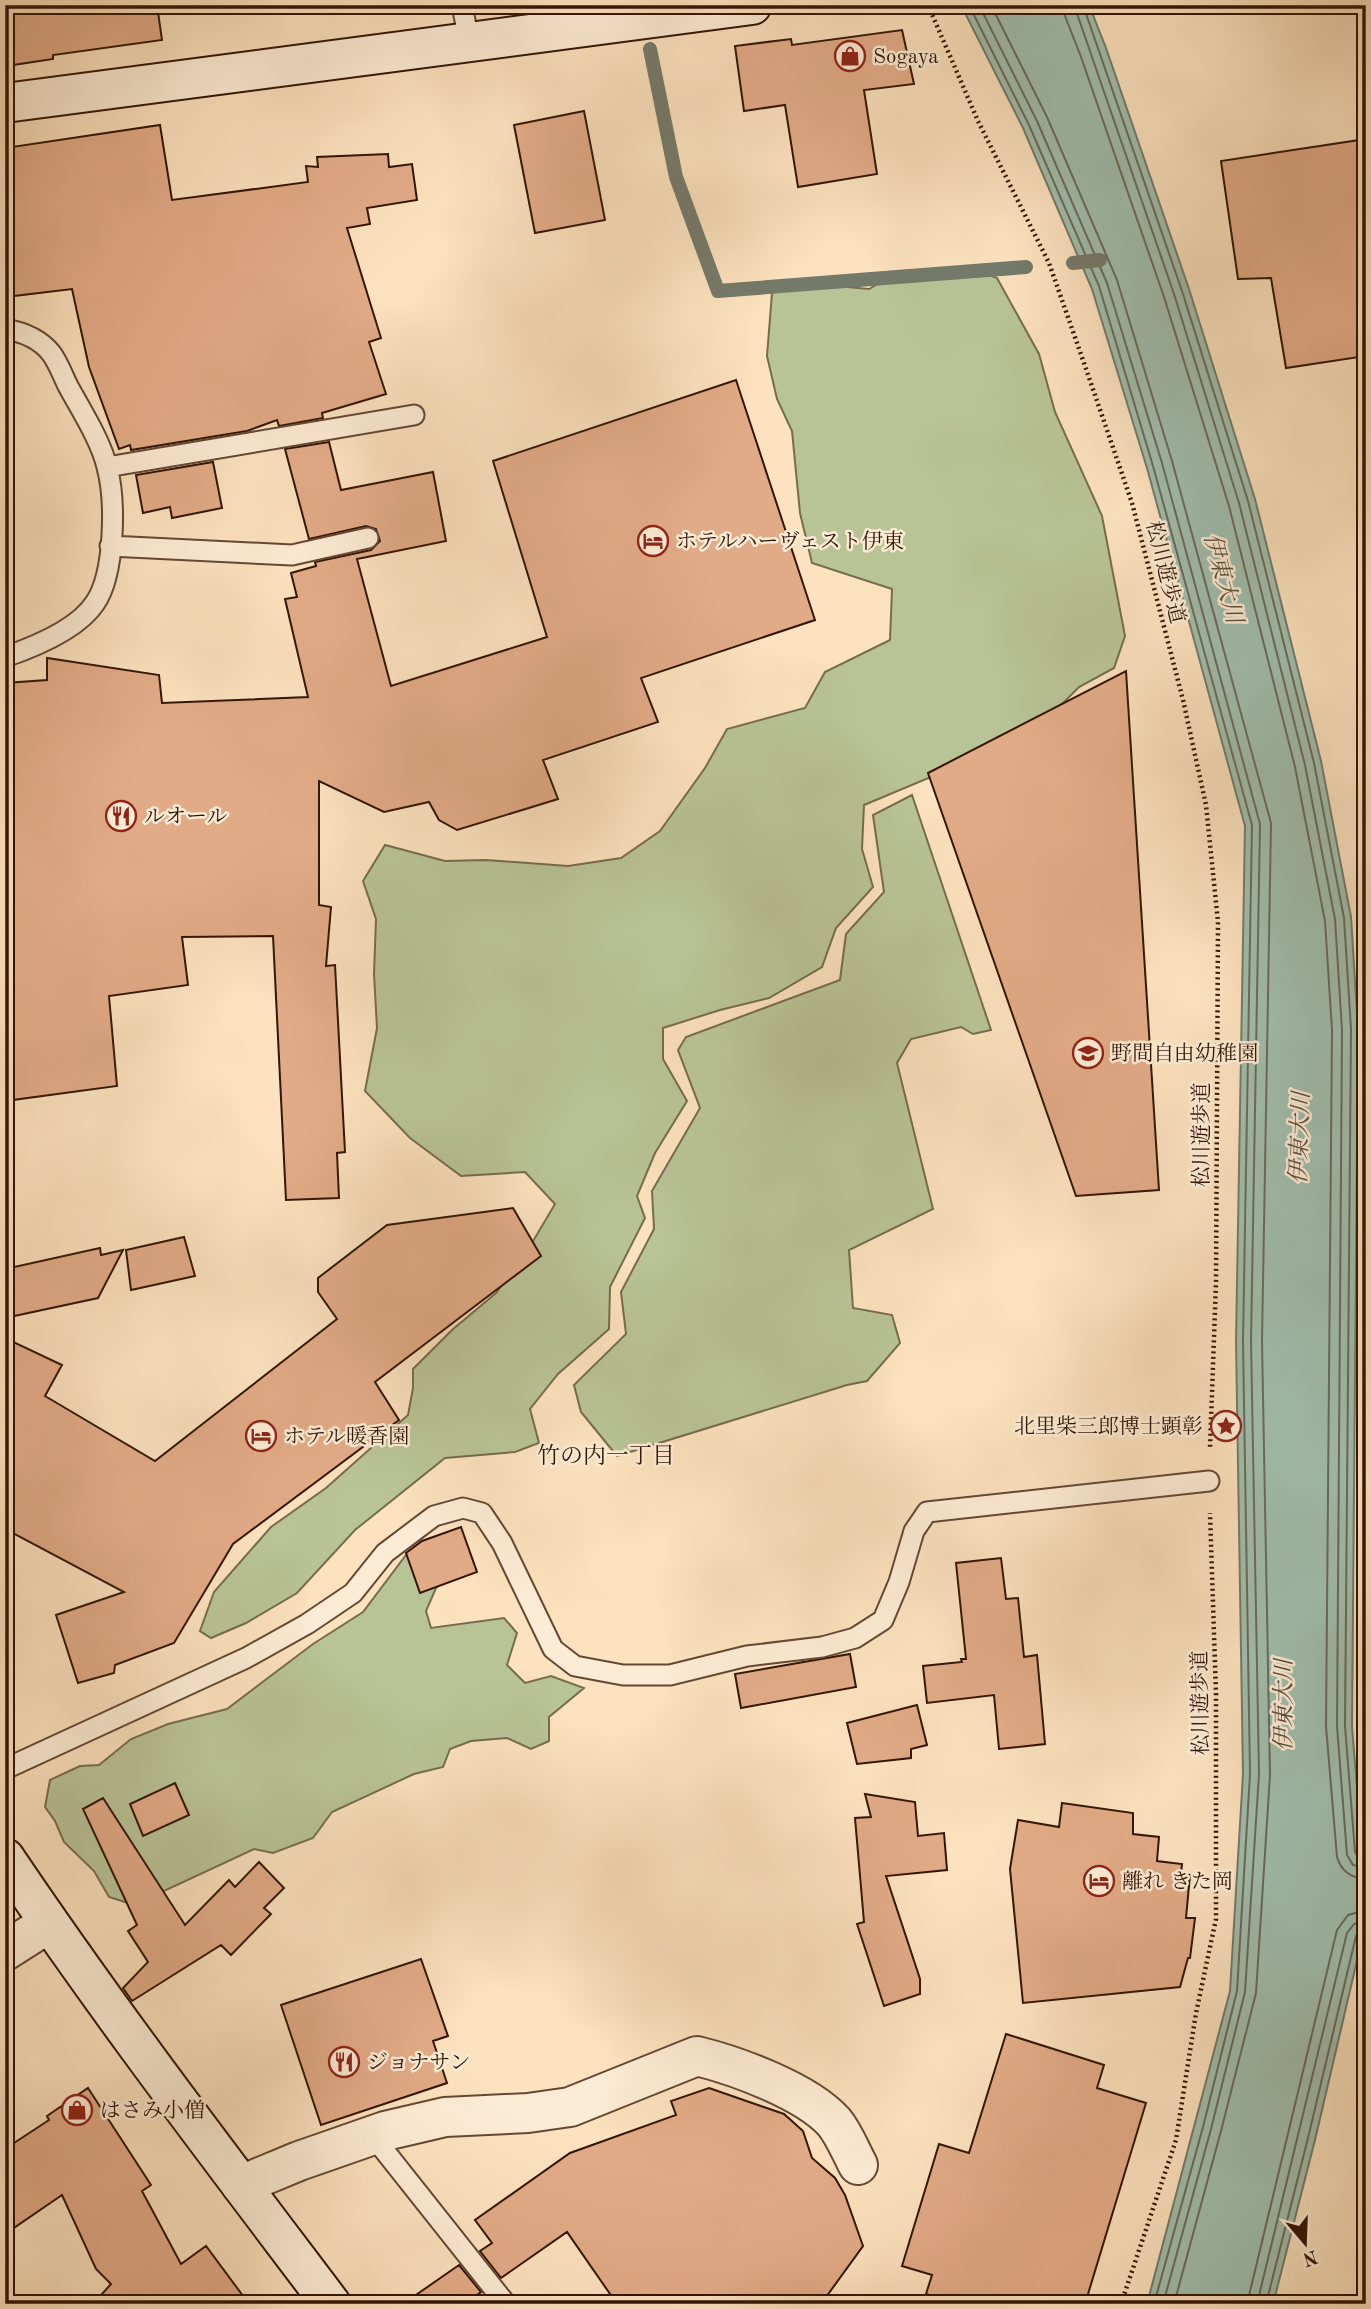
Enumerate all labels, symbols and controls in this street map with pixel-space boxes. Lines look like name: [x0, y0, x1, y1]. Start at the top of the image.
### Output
shop icon: Sogaya: [833, 39, 867, 73]
place label: Sogaya: [873, 47, 939, 68]
street label: 松川遊歩道: [1142, 518, 1189, 626]
hotel icon: ホテルハーヴェスト伊東: [636, 524, 670, 558]
place label: ホテルハーヴェスト伊東: [676, 530, 904, 553]
water label: 伊東大川: [1200, 530, 1248, 629]
restaurant icon: ルオール: [104, 799, 138, 833]
place label: ルオール: [144, 806, 228, 828]
school or university icon: 野間自由幼稚園: [1071, 1036, 1105, 1070]
place label: 野間自由幼稚園: [1111, 1042, 1258, 1065]
street label: 松川遊歩道: [1190, 1083, 1213, 1188]
water label: 伊東大川: [1285, 1089, 1314, 1184]
place icon: 北里柴三郎博士顕彰: [1209, 1409, 1243, 1443]
place label: 北里柴三郎博士顕彰: [1014, 1415, 1203, 1438]
hotel icon: ホテル暖香園: [244, 1419, 278, 1453]
place label: ホテル暖香園: [284, 1425, 409, 1448]
district label: 竹の内一丁目: [537, 1443, 675, 1468]
street label: 松川遊歩道: [1188, 1650, 1213, 1756]
water label: 伊東大川: [1271, 1656, 1296, 1751]
hotel icon: 離れ きた岡: [1082, 1864, 1116, 1898]
place label: 離れ きた岡: [1122, 1870, 1233, 1893]
restaurant icon: ジョナサン: [327, 2045, 361, 2079]
place label: ジョナサン: [367, 2052, 471, 2074]
shop icon: はさみ小僧: [60, 2093, 94, 2127]
place label: はさみ小僧: [100, 2099, 205, 2122]
north arrow: [1270, 2208, 1340, 2278]
text: N: [1299, 2245, 1320, 2268]

